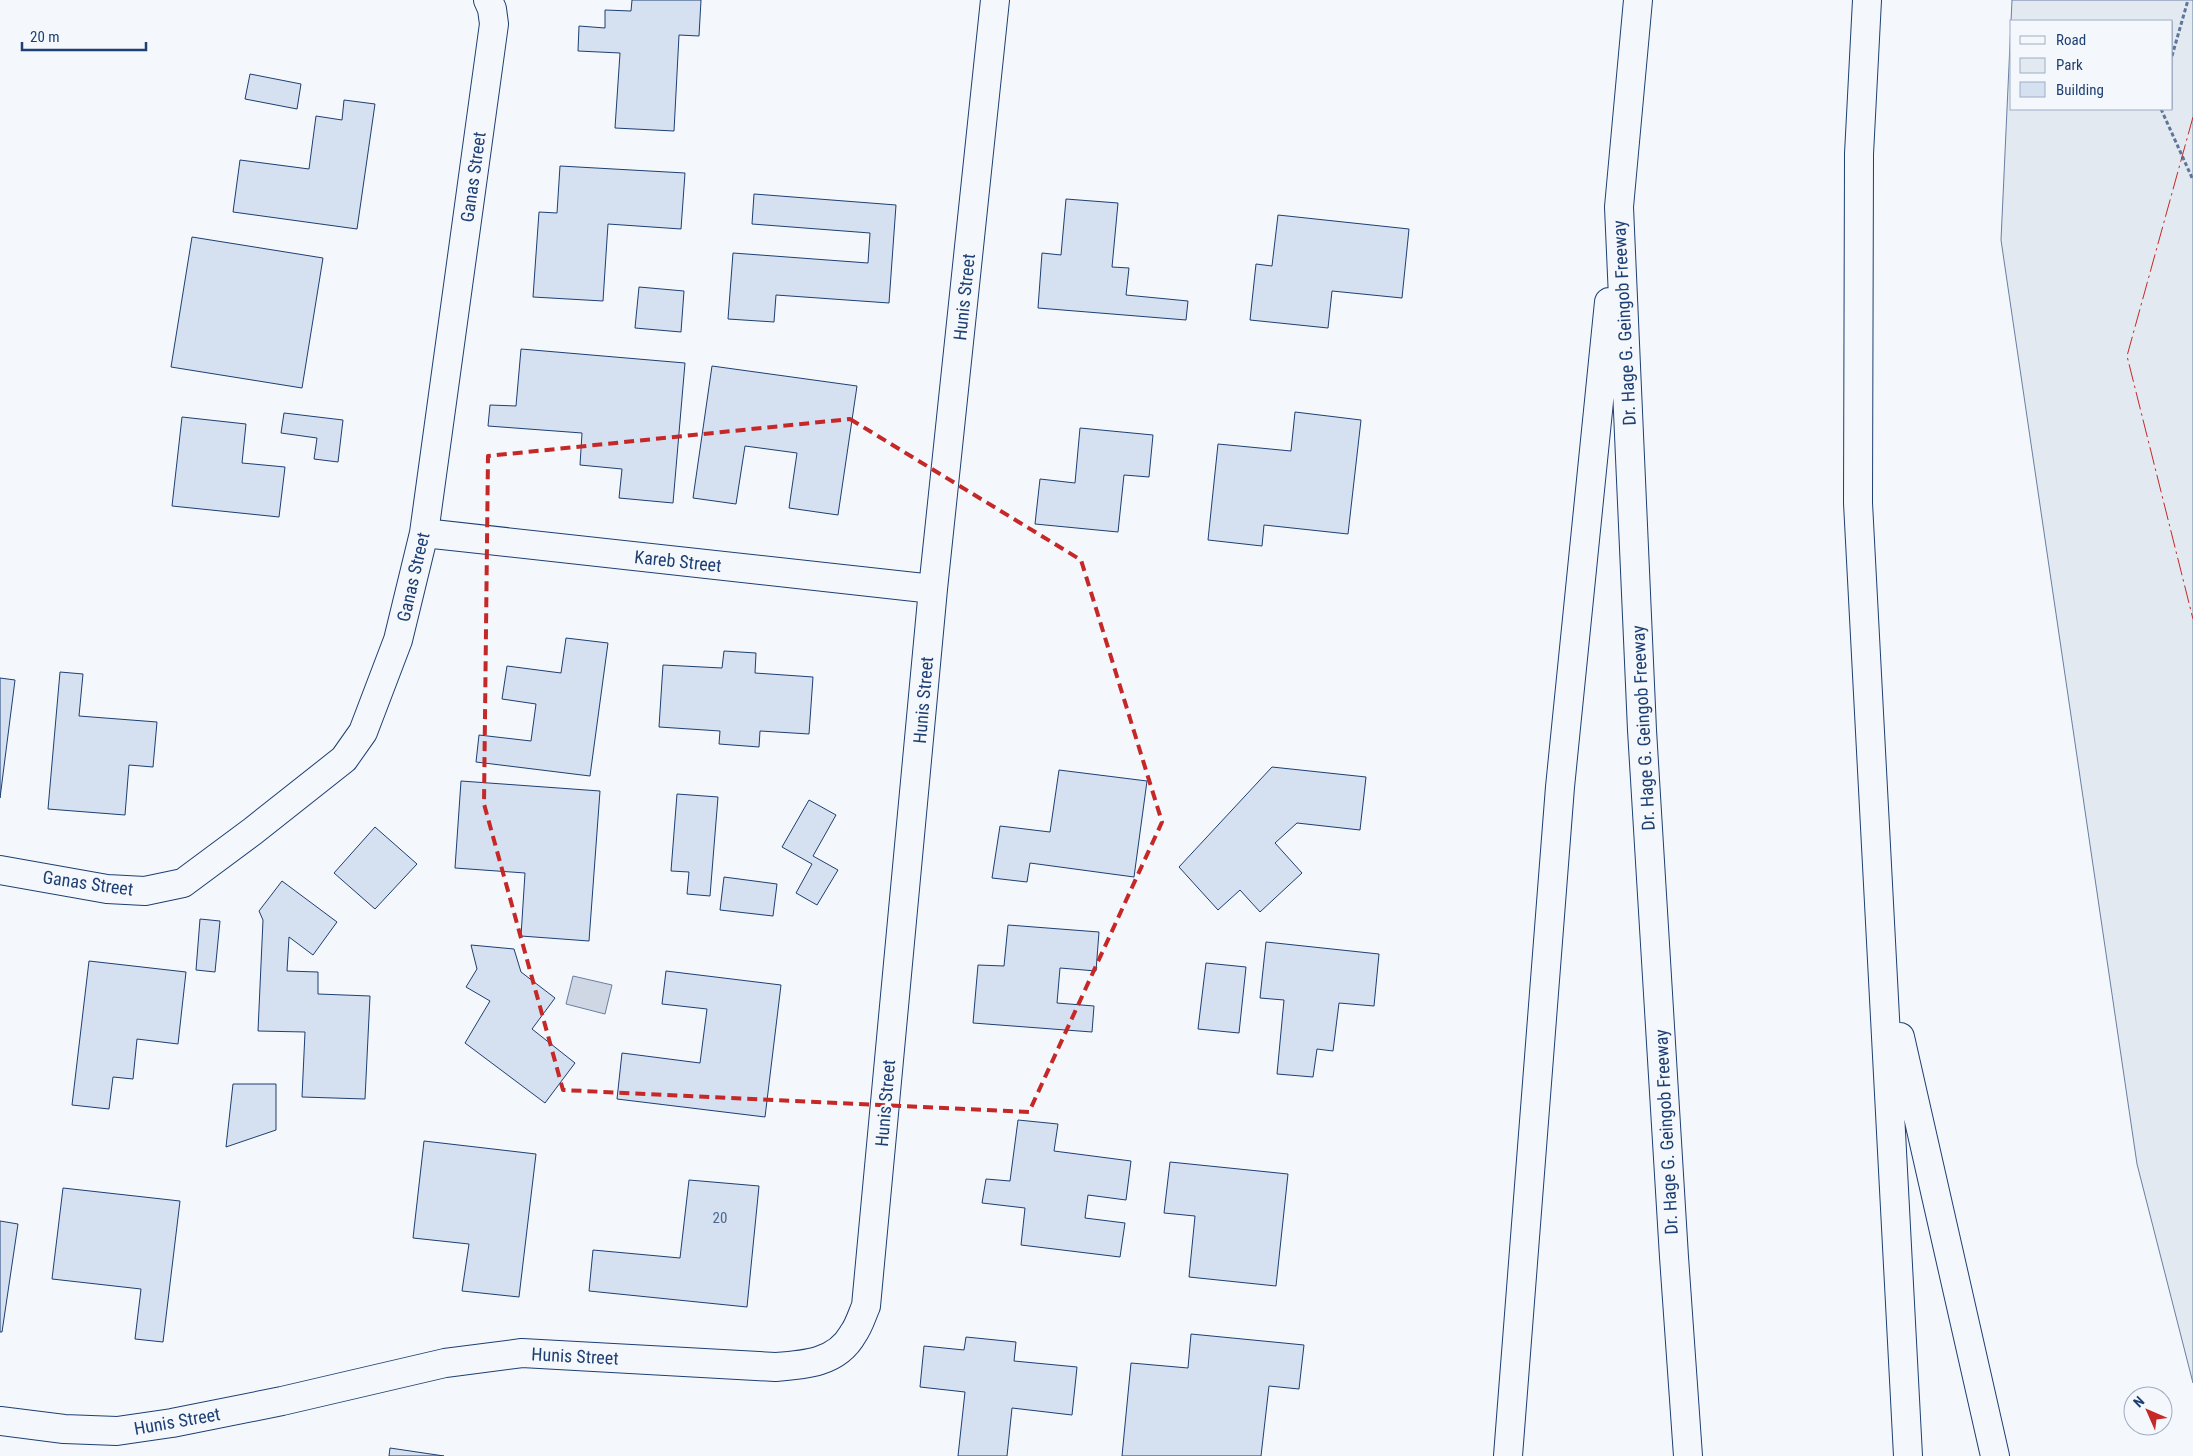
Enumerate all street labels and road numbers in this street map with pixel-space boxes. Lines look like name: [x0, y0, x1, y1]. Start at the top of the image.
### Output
street label: Ganas Street: [456, 130, 490, 224]
street label: Dr. Hage G. Geingob Freeway: [1608, 219, 1640, 426]
street label: Hunis Street: [949, 253, 979, 341]
street label: Ganas Street: [393, 530, 433, 624]
street label: Kareb Street: [633, 546, 723, 576]
street label: Dr. Hage G. Geingob Freeway: [1627, 624, 1659, 831]
street label: Hunis Street: [909, 656, 937, 744]
street label: Ganas Street: [41, 866, 135, 900]
street label: Dr. Hage G. Geingob Freeway: [1650, 1028, 1682, 1235]
street label: Hunis Street: [871, 1059, 899, 1147]
street label: Hunis Street: [531, 1343, 619, 1369]
street label: Hunis Street: [132, 1403, 222, 1439]

